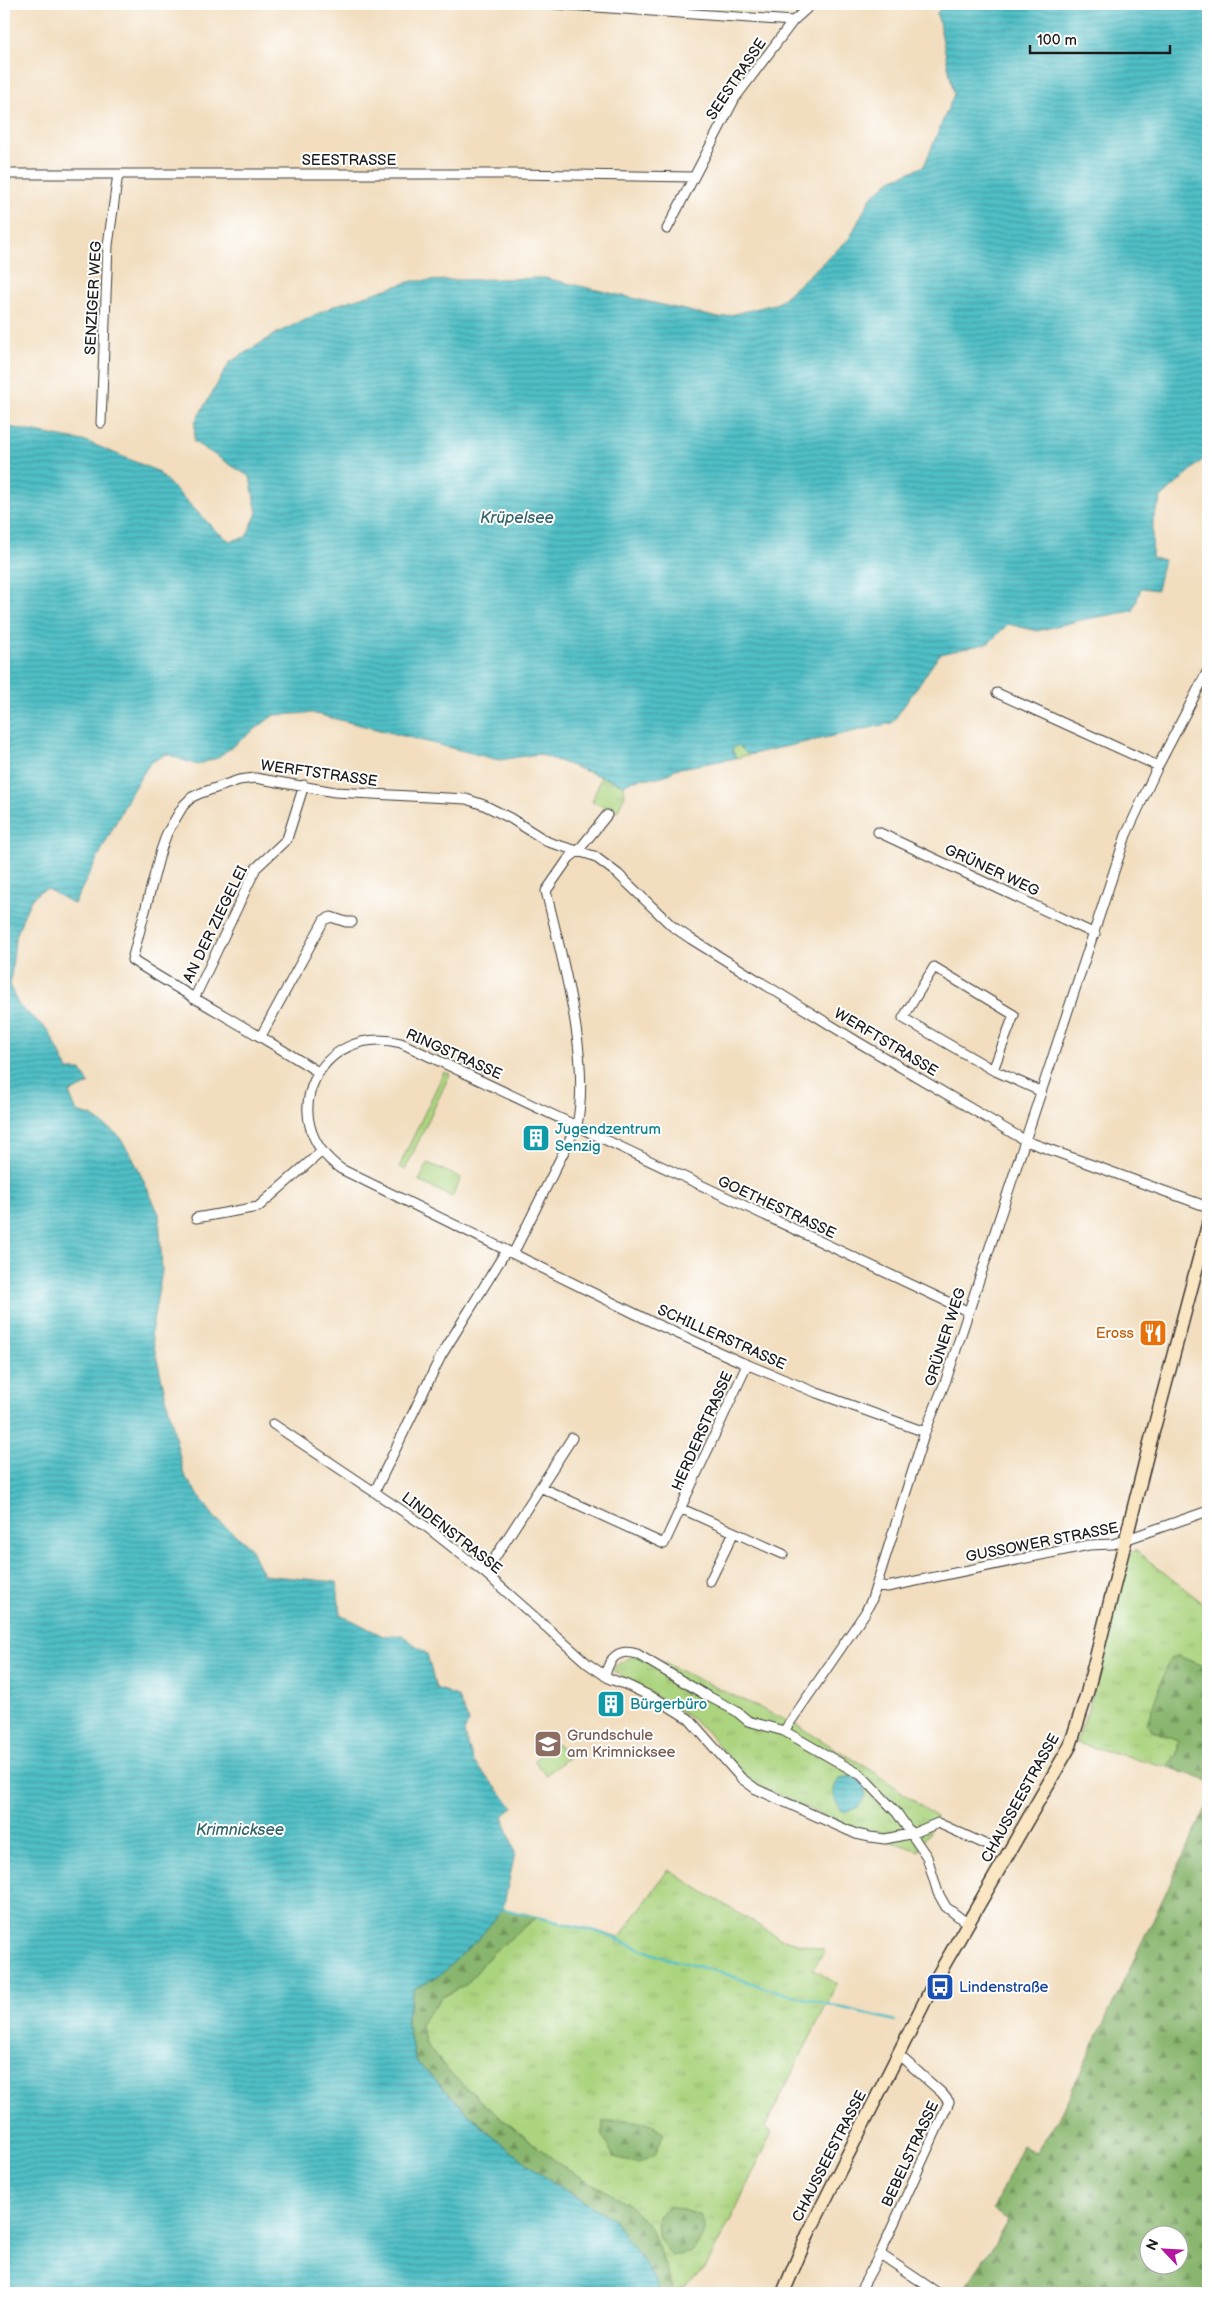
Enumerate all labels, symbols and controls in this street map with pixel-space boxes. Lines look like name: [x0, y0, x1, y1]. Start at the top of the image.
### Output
scale bar: [1030, 22, 1170, 54]
text: 100 m: [1037, 31, 1077, 50]
street label: SEESTRASSE: [702, 35, 771, 124]
street label: SEESTRASSE: [302, 151, 396, 170]
street label: SENZIGER WEG: [81, 241, 106, 355]
water label: Krüpelsee: [480, 509, 554, 528]
street label: WERFTSTRASSE: [259, 756, 379, 791]
street label: GRÜNER WEG: [941, 840, 1042, 901]
street label: AN DER ZIEGELEI: [179, 862, 252, 986]
street label: WERFTSTRASSE: [830, 1004, 941, 1081]
street label: RINGSTRASSE: [403, 1025, 505, 1084]
place label: Jugendzentrum Senzig: [555, 1120, 661, 1156]
building icon: Jugendzentrum Senzig: [521, 1123, 551, 1153]
street label: GOETHESTRASSE: [715, 1172, 839, 1243]
street label: GRÜNER WEG: [921, 1286, 970, 1389]
street label: SCHILLERSTRASSE: [655, 1301, 789, 1374]
restaurant icon: Eross: [1138, 1318, 1168, 1348]
place label: Eross: [1096, 1324, 1135, 1343]
street label: HERDERSTRASSE: [668, 1368, 737, 1494]
street label: LINDENSTRASSE: [398, 1488, 506, 1579]
street label: GUSSOWER STRASSE: [964, 1518, 1120, 1567]
building icon: Bürgerbüro: [596, 1689, 626, 1719]
place label: Bürgerbüro: [630, 1695, 707, 1714]
place label: Grundschule am Krimnicksee: [567, 1726, 676, 1762]
school or university icon: Grundschule am Krimnicksee: [533, 1729, 563, 1759]
street label: CHAUSSEESTRASSE: [977, 1730, 1064, 1866]
water label: Krimnicksee: [196, 1821, 284, 1840]
bus stop icon: Lindenstraße: [925, 1972, 955, 2002]
place label: Lindenstraße: [959, 1978, 1049, 1997]
street label: CHAUSSEESTRASSE: [788, 2087, 871, 2225]
street label: BEBELSTRASSE: [878, 2098, 943, 2210]
north arrow: [1140, 2224, 1190, 2274]
text: N: [1143, 2236, 1163, 2253]

